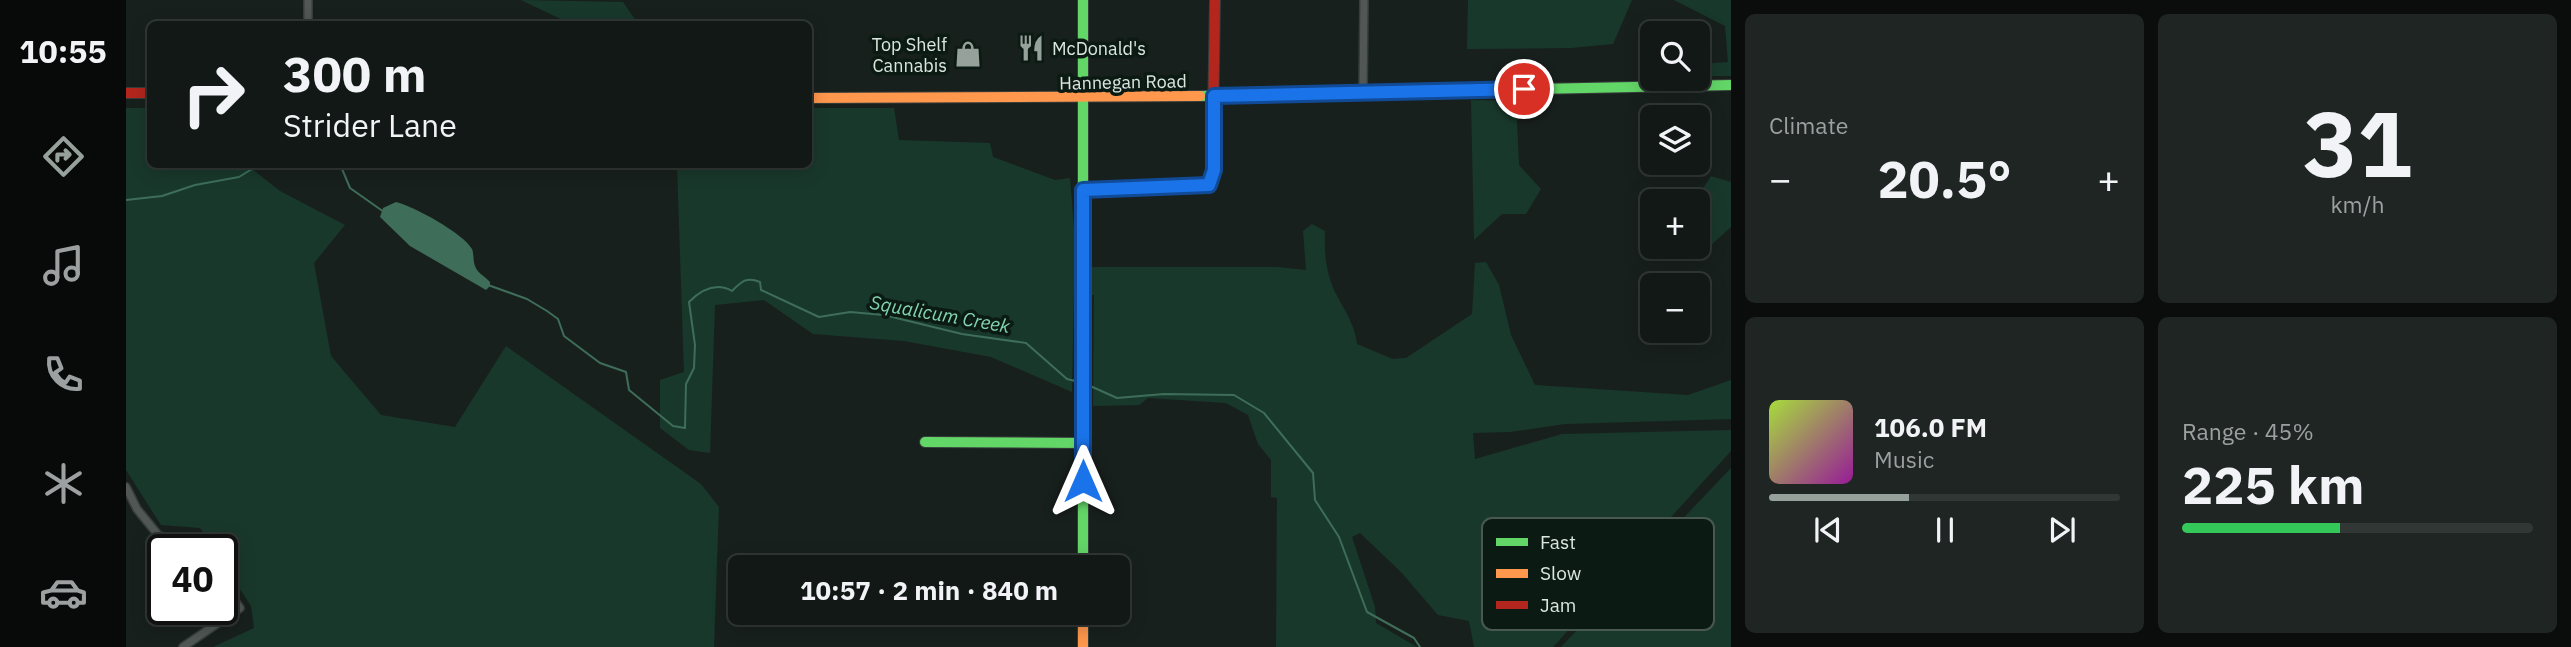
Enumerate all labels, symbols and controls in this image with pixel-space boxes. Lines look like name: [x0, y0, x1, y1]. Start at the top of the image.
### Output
map controls: [1640, 21, 1710, 343]
button: search: [1640, 21, 1710, 91]
text: 10:55: [19, 30, 107, 72]
place label: Top Shelf Cannabis: [872, 33, 947, 77]
restaurant icon: McDonald's: [1016, 33, 1046, 63]
place label: McDonald's: [1052, 37, 1146, 60]
shop icon: Top Shelf Cannabis: [953, 39, 983, 69]
text: 300 m: [283, 42, 427, 105]
icon: right: [168, 49, 259, 140]
pin: [1494, 59, 1554, 119]
street label: Hannegan Road: [1059, 69, 1187, 95]
icon: arrive: [1505, 70, 1543, 108]
text: 31: [2303, 84, 2412, 202]
text: Strider Lane: [283, 104, 457, 146]
button: layers: [1640, 105, 1710, 175]
text: Climate: [1769, 110, 1848, 140]
icon: directions: [39, 132, 88, 181]
text: 20.5°: [1877, 145, 2012, 212]
text: −: [1769, 154, 1792, 203]
text: +: [2097, 154, 2120, 203]
button: +: [1640, 189, 1710, 259]
text: km/h: [2330, 189, 2385, 219]
icon: music: [39, 241, 88, 290]
button: −: [1640, 273, 1710, 343]
water label: Squalicum Creek: [868, 290, 1013, 338]
icon: phone: [39, 350, 88, 399]
text: 106.0 FM: [1874, 410, 1987, 444]
text: Range · 45%: [2182, 416, 2314, 446]
position arrow: [1046, 444, 1120, 518]
text: Music: [1874, 444, 1934, 474]
text: 225 km: [2182, 451, 2364, 518]
icon: climate: [39, 459, 88, 508]
icon: previous: [1809, 511, 1847, 549]
icon: pause: [1926, 511, 1964, 549]
icon: next: [2043, 511, 2081, 549]
legend: [1482, 518, 1714, 630]
text: Fast: [1540, 530, 1576, 554]
speed limit sign: 40: [147, 534, 238, 625]
text: Slow: [1540, 561, 1581, 585]
icon: car: [39, 568, 88, 617]
text: 10:57 · 2 min · 840 m: [800, 573, 1058, 607]
text: Jam: [1540, 593, 1576, 617]

